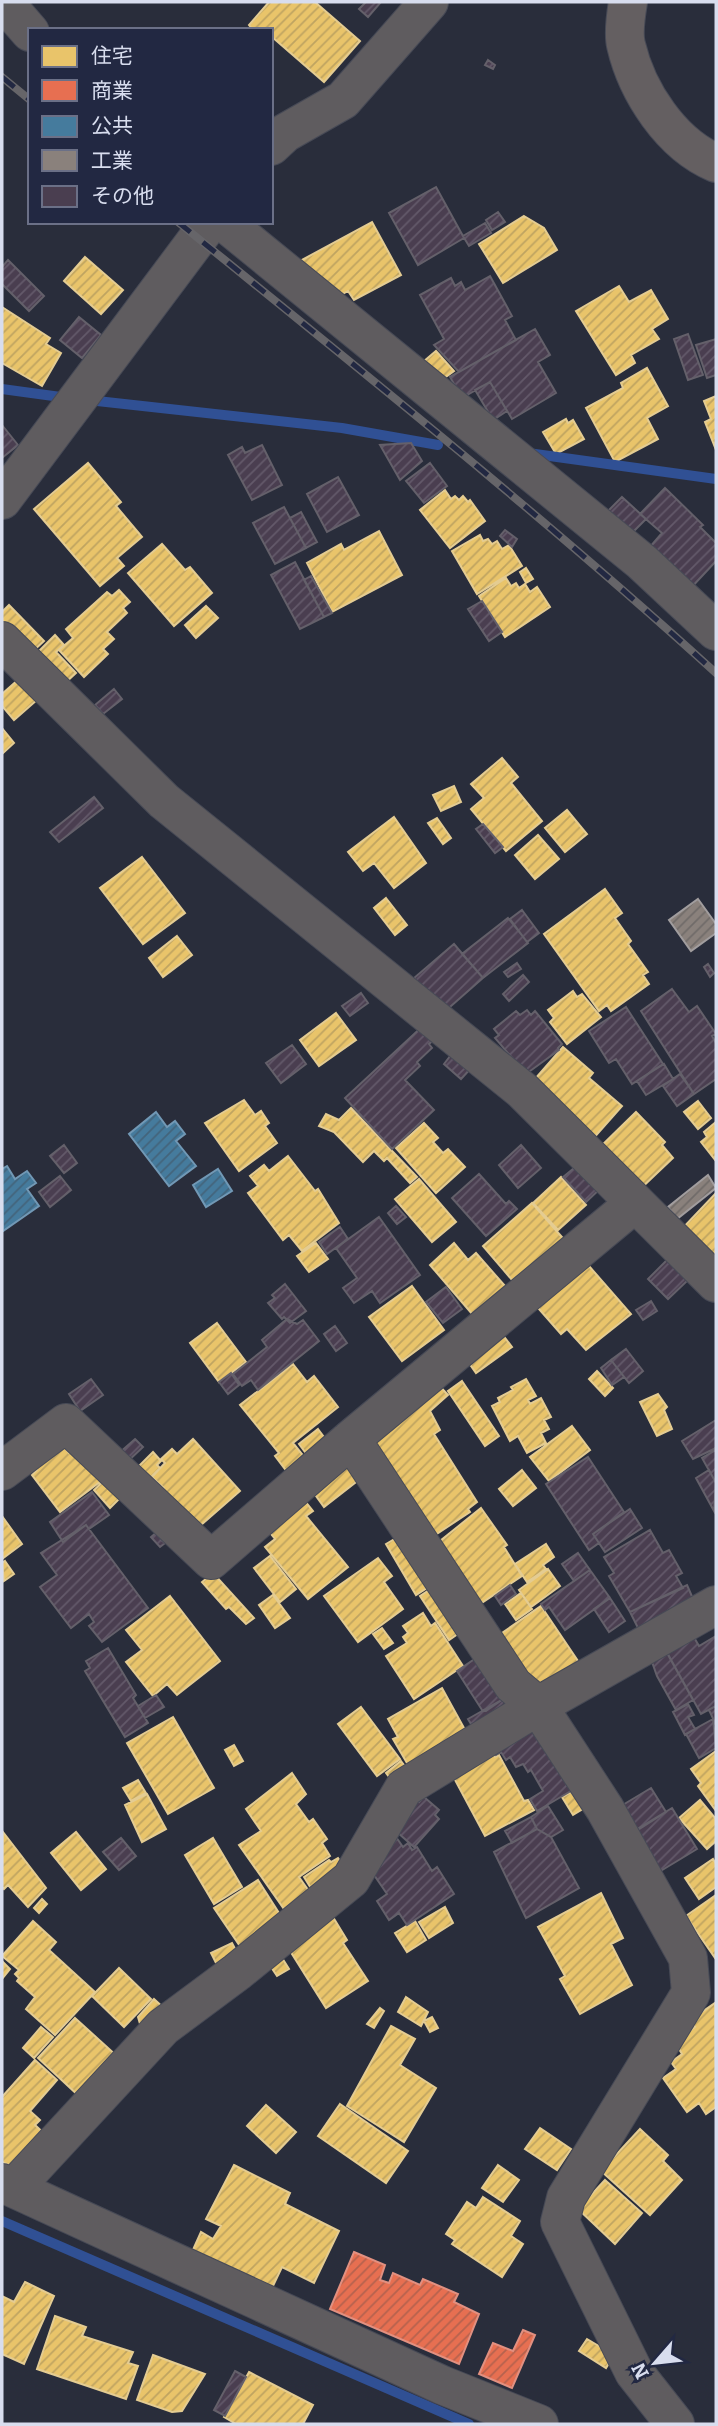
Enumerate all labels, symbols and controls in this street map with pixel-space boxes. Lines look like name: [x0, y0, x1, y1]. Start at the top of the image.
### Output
legend: [28, 28, 273, 224]
text: 住宅: [91, 43, 133, 69]
text: 商業: [91, 78, 133, 104]
text: 公共: [91, 113, 133, 139]
text: 工業: [91, 148, 133, 174]
text: その他: [91, 183, 154, 209]
north arrow: [620, 2328, 690, 2398]
text: N: [627, 2359, 654, 2383]

